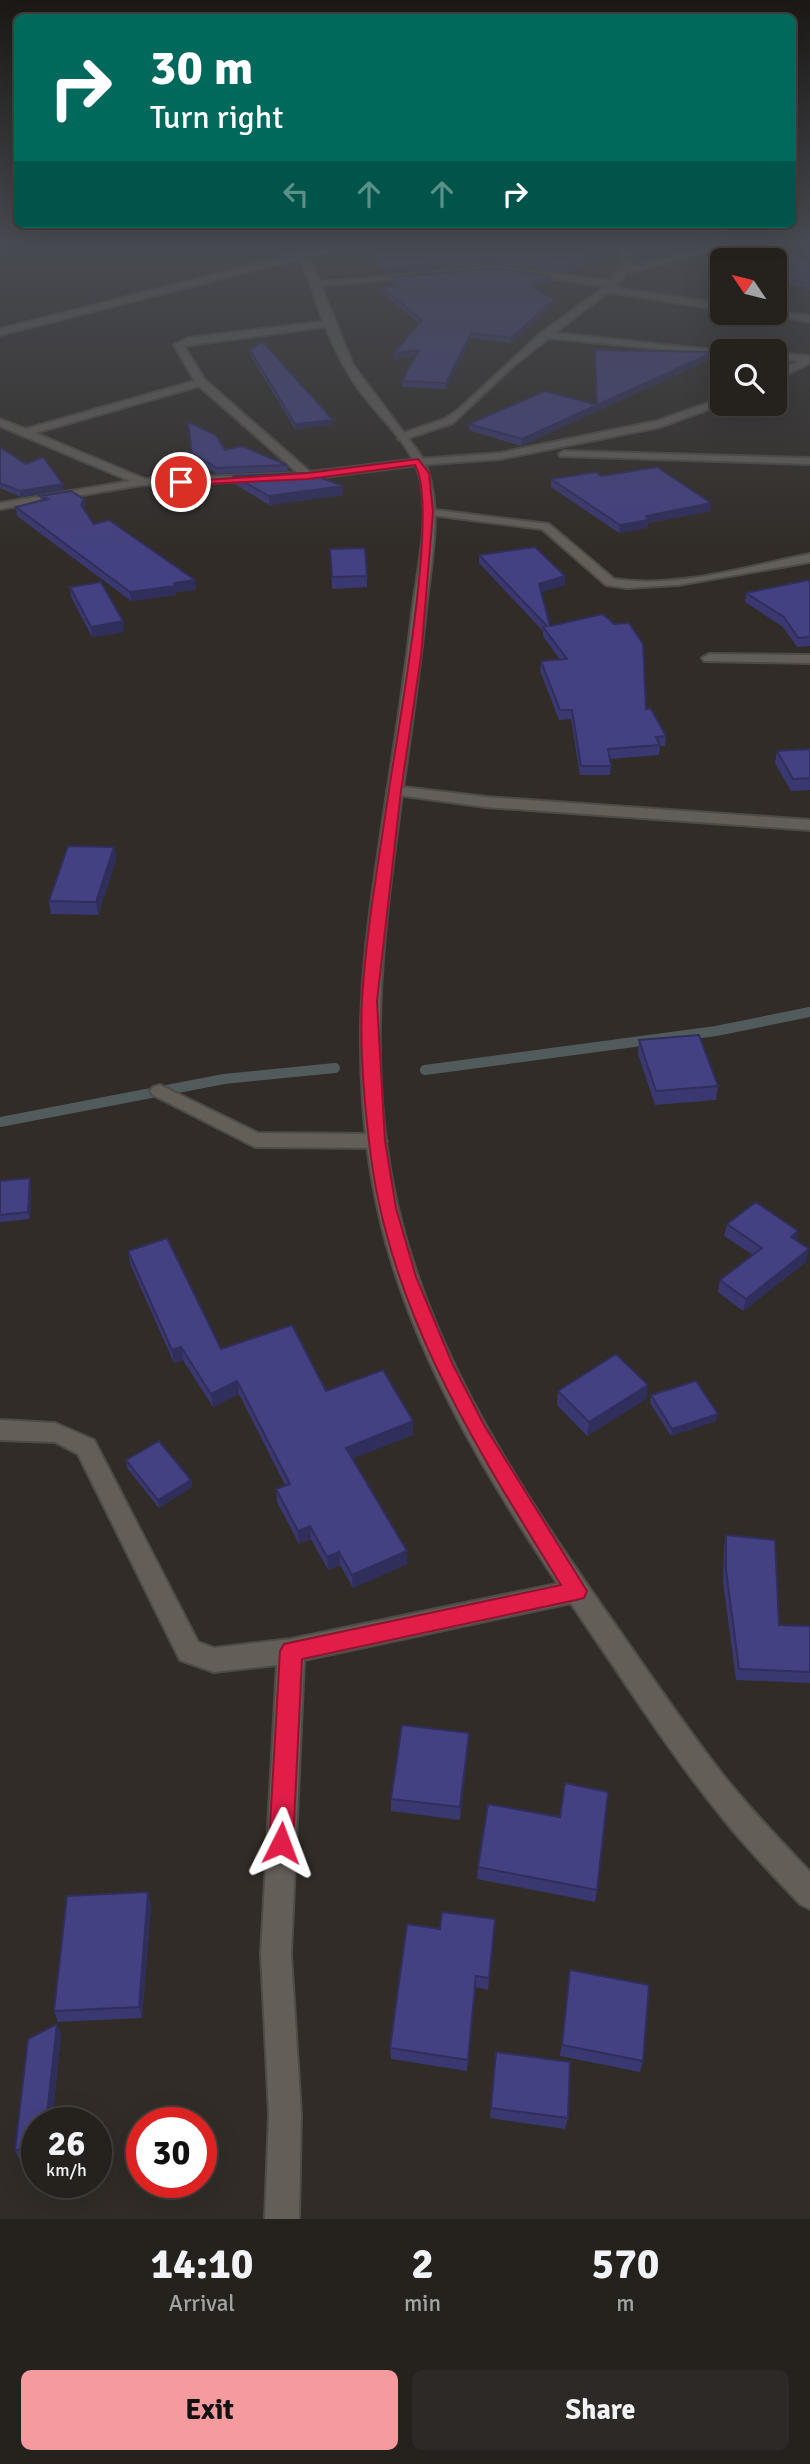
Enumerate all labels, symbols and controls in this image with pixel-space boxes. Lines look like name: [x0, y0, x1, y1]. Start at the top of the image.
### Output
text: 30 m: [150, 38, 253, 98]
icon: right: [35, 42, 126, 133]
text: Turn right: [150, 98, 283, 137]
icon: left: [277, 175, 315, 213]
icon: ahead: [350, 175, 388, 213]
icon: ahead: [423, 175, 461, 213]
icon: right: [496, 175, 534, 213]
north arrow: [710, 248, 788, 326]
map controls: [710, 248, 787, 416]
button: search: [710, 339, 787, 416]
pin: [151, 452, 211, 512]
icon: arrive: [162, 463, 200, 501]
position arrow: [244, 1806, 318, 1880]
speed limit sign: 30: [126, 2107, 217, 2198]
text: 26: [48, 2122, 85, 2165]
text: km/h: [46, 2159, 87, 2181]
text: 14:10: [150, 2239, 254, 2290]
text: 2: [411, 2239, 434, 2290]
text: 570: [591, 2239, 660, 2290]
text: Arrival: [169, 2289, 235, 2318]
text: min: [404, 2289, 441, 2318]
text: m: [616, 2289, 635, 2318]
button: Exit: [21, 2370, 398, 2450]
button: Share: [412, 2370, 789, 2450]

